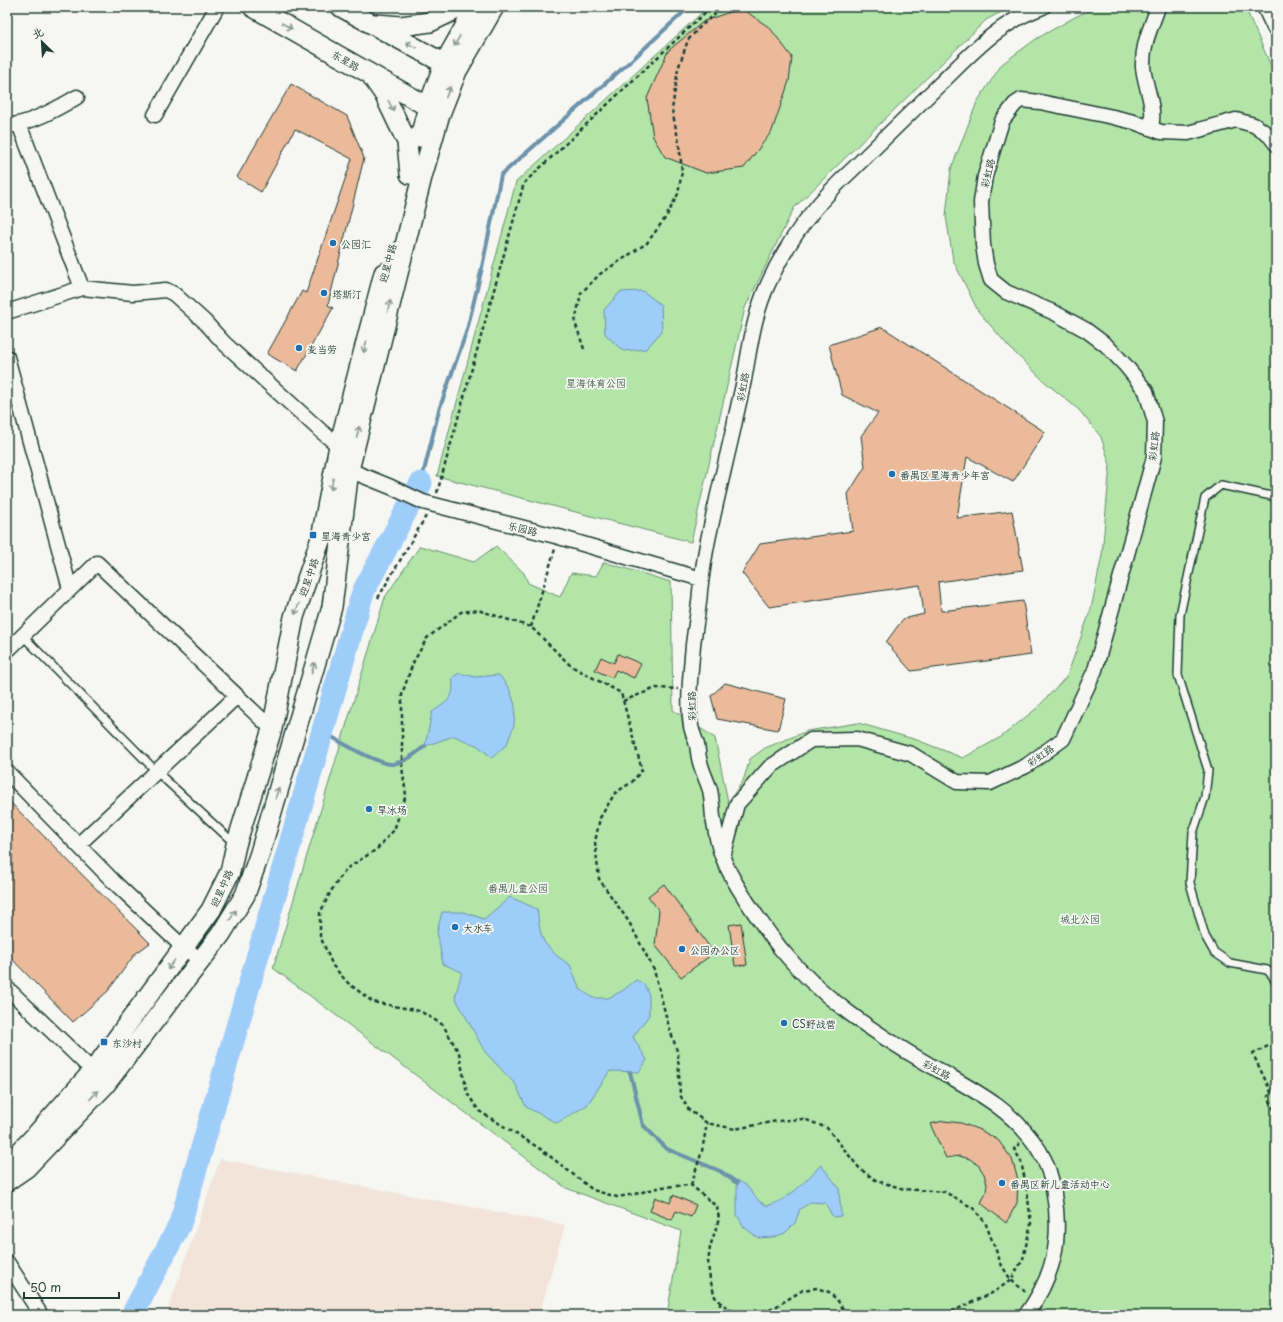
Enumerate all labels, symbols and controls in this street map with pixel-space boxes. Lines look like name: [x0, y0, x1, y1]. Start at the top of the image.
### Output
north arrow: [22, 22, 62, 62]
text: 北: [29, 22, 46, 43]
one-way arrow: [280, 23, 292, 31]
one-way arrow: [453, 35, 461, 47]
one-way arrow: [405, 41, 417, 49]
street label: 东星路: [329, 46, 363, 74]
one-way arrow: [445, 87, 453, 99]
one-way arrow: [387, 100, 395, 112]
street label: 彩虹路: [976, 157, 998, 189]
place label: 公园汇: [341, 236, 371, 251]
marker: 公园汇: [328, 238, 338, 248]
street label: 迎星中路: [375, 242, 399, 284]
place label: 塔斯汀: [332, 286, 362, 301]
marker: 塔斯汀: [319, 288, 329, 298]
one-way arrow: [386, 300, 394, 313]
one-way arrow: [361, 340, 368, 353]
place label: 麦当劳: [307, 341, 337, 356]
marker: 麦当劳: [294, 343, 304, 353]
street label: 彩虹路: [732, 371, 752, 403]
park label: 星海体育公园: [566, 375, 626, 390]
one-way arrow: [355, 426, 362, 439]
street label: 彩虹路: [1144, 430, 1162, 462]
place label: 番禺区星海青少年宫: [900, 467, 990, 482]
marker: 番禺区星海青少年宫: [887, 469, 897, 479]
one-way arrow: [327, 477, 335, 490]
street label: 乐园路: [507, 517, 539, 539]
place label: 星海青少宫: [321, 528, 371, 543]
marker: 星海青少宫: [308, 530, 318, 540]
street label: 迎星中路: [294, 556, 322, 598]
one-way arrow: [292, 603, 300, 615]
one-way arrow: [310, 662, 318, 675]
street label: 彩虹路: [683, 691, 699, 721]
street label: 彩虹路: [1023, 740, 1057, 770]
one-way arrow: [274, 786, 281, 799]
place label: 旱冰场: [377, 802, 407, 817]
marker: 旱冰场: [364, 804, 374, 814]
street label: 迎星中路: [206, 867, 236, 909]
park label: 番禺儿童公园: [488, 880, 548, 895]
one-way arrow: [229, 910, 237, 921]
park label: 城北公园: [1060, 911, 1100, 926]
place label: 大水车: [463, 920, 493, 935]
marker: 大水车: [450, 922, 460, 932]
place label: 公园办公区: [690, 942, 740, 957]
marker: 公园办公区: [677, 944, 687, 954]
one-way arrow: [167, 959, 175, 970]
place label: CS野战营: [792, 1016, 836, 1031]
marker: CS野战营: [779, 1018, 789, 1028]
place label: 东沙村: [112, 1035, 142, 1050]
marker: 东沙村: [99, 1037, 109, 1047]
street label: 彩虹路: [920, 1055, 954, 1083]
one-way arrow: [90, 1090, 99, 1100]
place label: 番禺区新儿童活动中心: [1010, 1176, 1110, 1191]
marker: 番禺区新儿童活动中心: [997, 1178, 1007, 1188]
scale bar: [24, 1274, 119, 1300]
text: 50 m: [30, 1278, 61, 1296]

